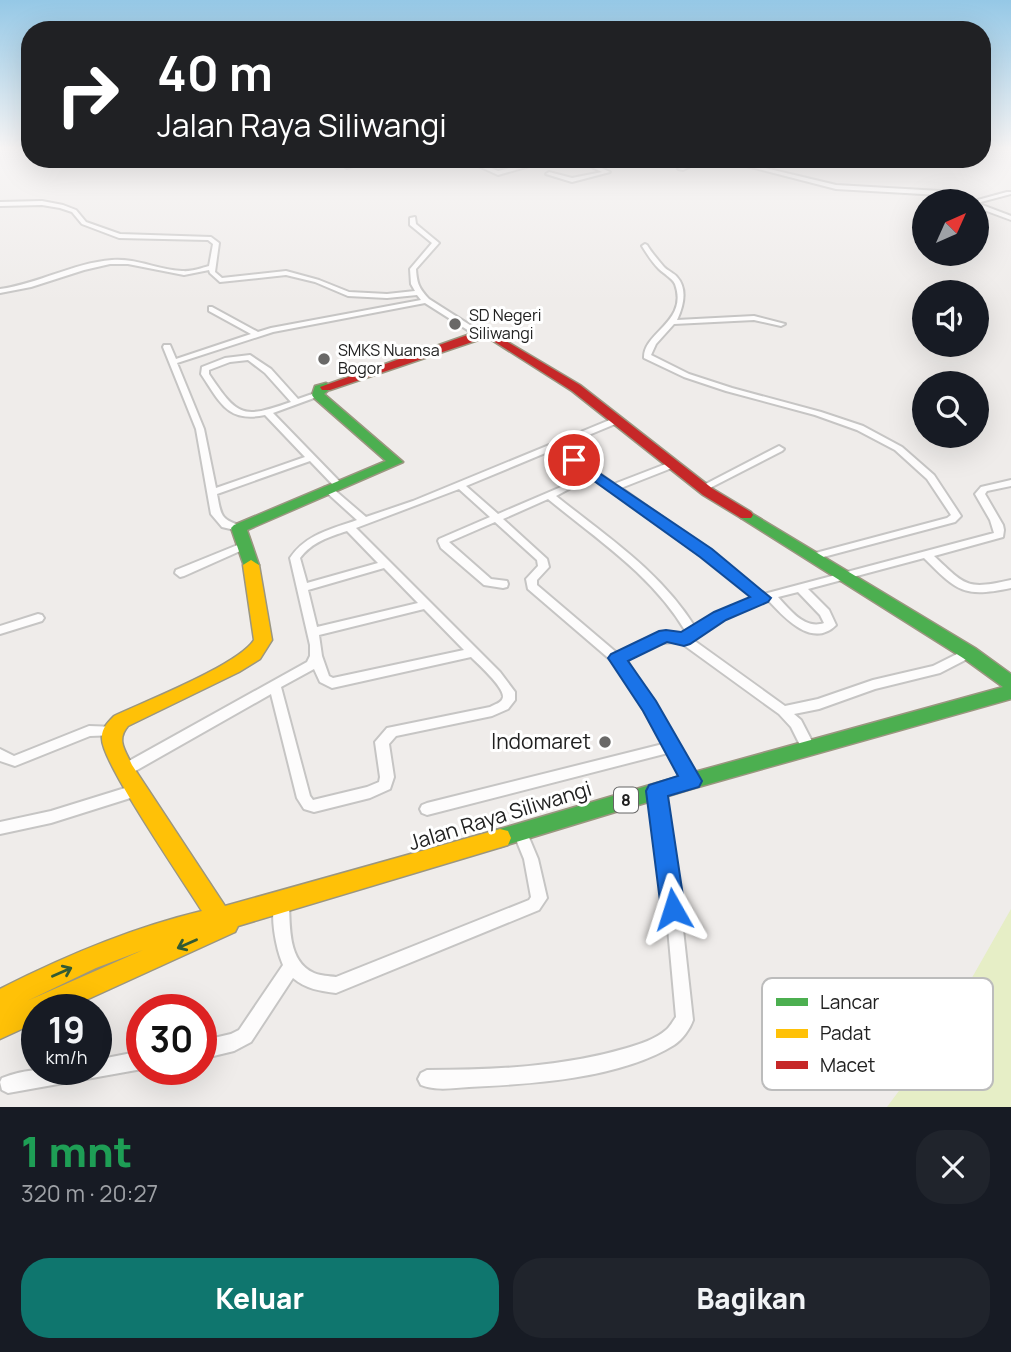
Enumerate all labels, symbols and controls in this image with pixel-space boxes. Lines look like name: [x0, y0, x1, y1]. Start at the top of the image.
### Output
text: 40 m: [157, 39, 273, 106]
icon: right: [42, 49, 133, 140]
text: Jalan Raya Siliwangi: [157, 103, 447, 147]
north arrow: [912, 189, 989, 266]
map controls: [912, 189, 989, 448]
button: sound: [912, 280, 989, 357]
place label: SD Negeri Siliwangi: [469, 304, 541, 344]
marker: SD Negeri Siliwangi: [447, 316, 463, 332]
place label: SMKS Nuansa Bogor: [338, 339, 440, 379]
marker: SMKS Nuansa Bogor: [316, 351, 332, 367]
button: search: [912, 371, 989, 448]
pin: [544, 430, 604, 490]
icon: arrive: [555, 441, 593, 479]
place label: Indomaret: [491, 727, 591, 755]
marker: Indomaret: [597, 734, 613, 750]
street label: Jalan Raya Siliwangi: [405, 774, 595, 856]
road number: 8: [614, 788, 638, 813]
position arrow: [636, 872, 710, 946]
one-way arrow: [177, 938, 199, 951]
one-way arrow: [50, 965, 72, 978]
legend: [762, 978, 993, 1090]
text: Lancar: [820, 989, 879, 1015]
speed limit sign: 30: [126, 994, 217, 1085]
text: 19: [48, 1006, 85, 1054]
text: Padat: [820, 1020, 871, 1046]
text: km/h: [46, 1045, 87, 1069]
text: Macet: [820, 1052, 875, 1078]
text: 1 mnt: [21, 1122, 132, 1180]
button: close: [916, 1130, 990, 1204]
text: 320 m · 20:27: [21, 1177, 158, 1209]
button: Keluar: [21, 1258, 499, 1338]
button: Bagikan: [513, 1258, 990, 1338]

